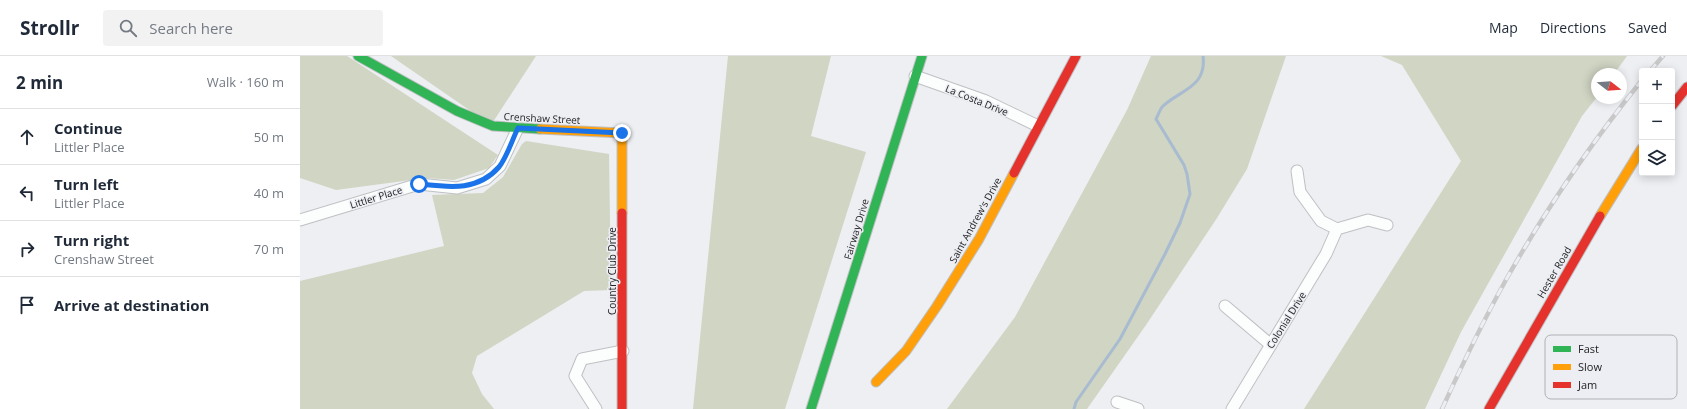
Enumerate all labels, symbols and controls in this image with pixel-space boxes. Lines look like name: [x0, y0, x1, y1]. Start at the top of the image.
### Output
search box: [103, 10, 383, 46]
text: Strollr: [20, 15, 79, 41]
icon: search: [117, 17, 139, 39]
text: Search here: [149, 18, 233, 38]
text: Map: [1489, 18, 1518, 37]
text: Directions: [1540, 18, 1606, 37]
text: Saved: [1628, 18, 1667, 37]
north arrow: [1591, 68, 1627, 104]
map controls: [1639, 68, 1675, 176]
button: +: [1639, 68, 1675, 104]
text: 2 min: [16, 71, 63, 94]
text: Walk · 160 m: [207, 73, 284, 91]
street label: La Costa Drive: [943, 81, 1011, 119]
button: −: [1639, 104, 1675, 140]
street label: Crenshaw Street: [503, 109, 581, 127]
text: Continue: [54, 118, 122, 138]
route end: [613, 124, 631, 142]
icon: ahead: [16, 126, 38, 148]
text: 50 m: [254, 128, 284, 146]
text: Littler Place: [54, 138, 124, 156]
button: layers: [1639, 140, 1675, 176]
text: Turn left: [54, 174, 119, 194]
street label: Saint Andrew's Drive: [946, 174, 1005, 265]
route start: [410, 175, 428, 193]
icon: left: [16, 182, 38, 204]
street label: Littler Place: [348, 182, 404, 212]
text: 40 m: [254, 184, 284, 202]
text: Littler Place: [54, 194, 124, 212]
street label: Fairway Drive: [840, 197, 872, 261]
street label: Country Club Drive: [605, 227, 619, 315]
text: Turn right: [54, 230, 129, 250]
icon: right: [16, 238, 38, 260]
text: 70 m: [254, 240, 284, 258]
street label: Hester Road: [1534, 244, 1574, 300]
text: Crenshaw Street: [54, 250, 154, 268]
street label: Colonial Drive: [1263, 289, 1309, 351]
icon: arrive: [16, 294, 38, 316]
text: Arrive at destination: [54, 295, 209, 315]
legend: [1545, 335, 1677, 399]
text: Fast: [1578, 341, 1599, 356]
text: Slow: [1578, 359, 1602, 374]
text: Jam: [1577, 377, 1597, 392]

